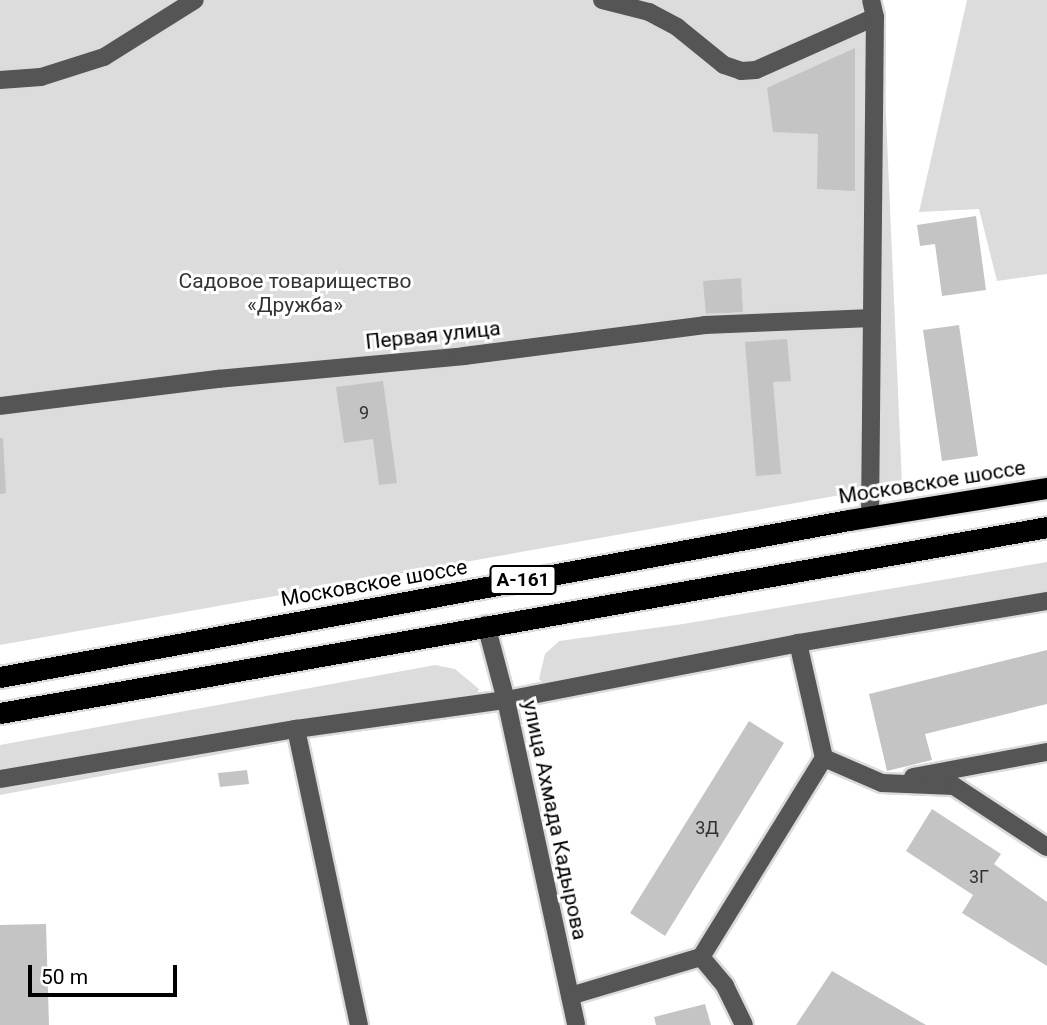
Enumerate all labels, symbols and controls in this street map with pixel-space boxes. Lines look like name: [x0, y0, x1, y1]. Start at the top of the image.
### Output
park label: Садовое товарищество «Дружба»: [179, 268, 411, 318]
street label: Первая улица: [364, 315, 502, 355]
house number: 9: [359, 402, 369, 424]
street label: Московское шоссе: [837, 455, 1027, 509]
street label: Московское шоссе: [279, 554, 469, 612]
road number: А-161: [488, 565, 558, 596]
street label: улица Ахмада Кадырова: [517, 698, 593, 942]
house number: 3Д: [695, 817, 719, 839]
house number: 3Г: [969, 866, 989, 888]
scale bar: [32, 951, 180, 995]
text: 50 m: [41, 965, 88, 989]

